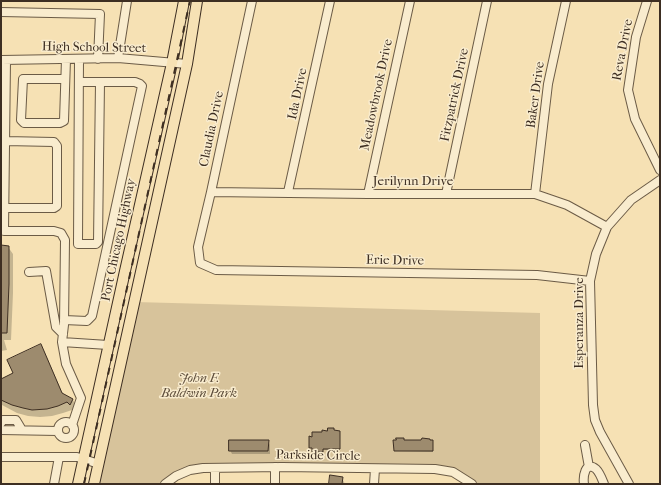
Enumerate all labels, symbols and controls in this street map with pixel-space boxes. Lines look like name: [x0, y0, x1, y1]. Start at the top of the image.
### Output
street label: Reva Drive: [609, 18, 637, 82]
street label: Meadowbrook Drive: [358, 38, 396, 152]
street label: High School Street: [42, 39, 146, 57]
street label: Fitzpatrick Drive: [437, 47, 473, 143]
street label: Baker Drive: [524, 61, 548, 129]
street label: Ida Drive: [285, 67, 311, 121]
street label: Claudia Drive: [196, 90, 228, 168]
street label: Jerilynn Drive: [373, 174, 453, 190]
street label: Port Chicago Highway: [98, 177, 140, 303]
street label: Erie Drive: [366, 253, 424, 269]
street label: Esperanza Drive: [572, 277, 588, 369]
park label: John F. Baldwin Park: [161, 371, 237, 402]
street label: Parkside Circle: [276, 447, 360, 465]

